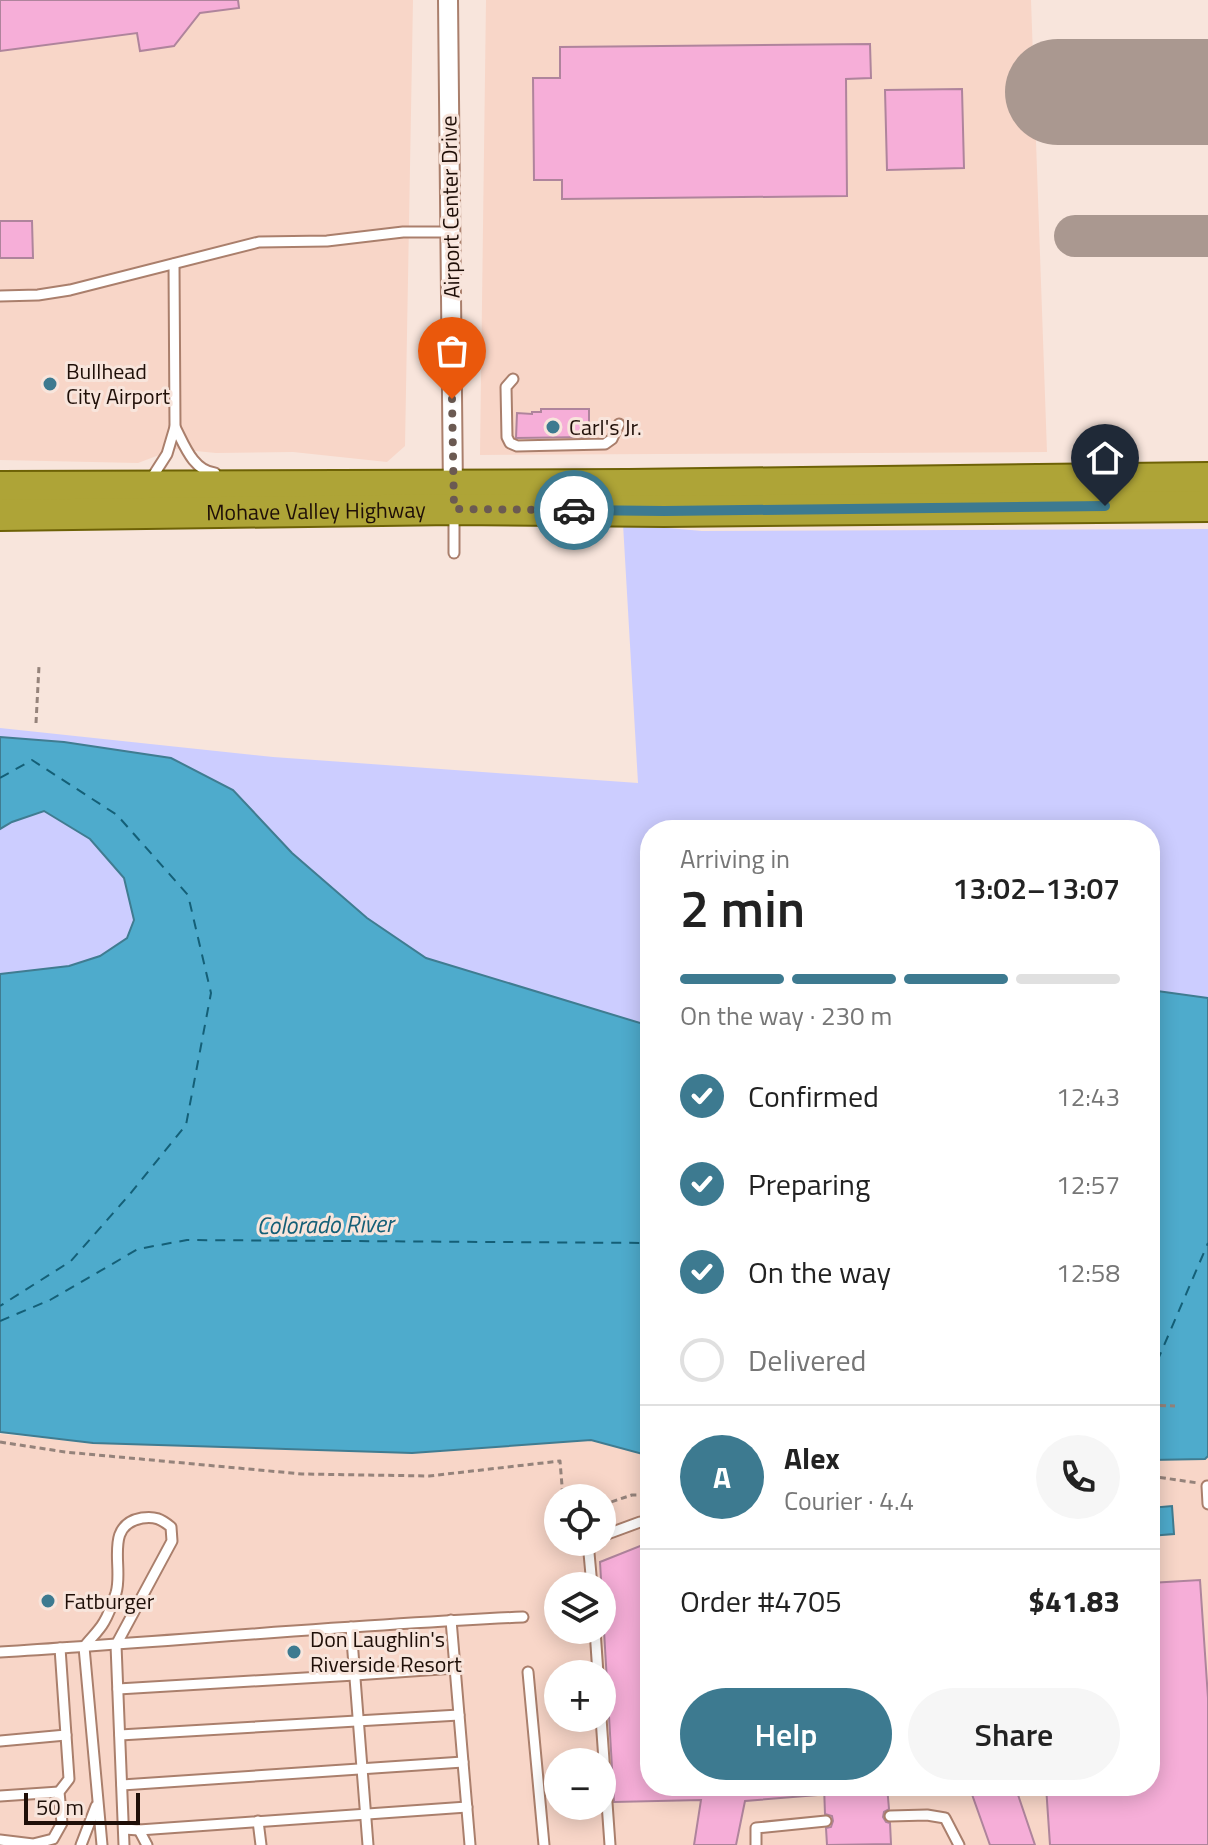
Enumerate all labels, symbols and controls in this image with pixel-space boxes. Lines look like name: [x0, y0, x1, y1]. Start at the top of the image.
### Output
street label: Airport Center Drive: [431, 115, 469, 299]
pin: [418, 317, 486, 399]
icon: bag: [430, 329, 474, 373]
place label: Bullhead City Airport: [66, 354, 170, 413]
marker: Bullhead City Airport: [41, 375, 59, 393]
place label: Carl's Jr.: [569, 410, 642, 444]
marker: Carl's Jr.: [544, 418, 562, 436]
pin: [1071, 424, 1139, 506]
icon: home: [1083, 436, 1127, 480]
courier: [534, 470, 614, 550]
icon: car: [552, 488, 596, 532]
street label: Mohave Valley Highway: [206, 492, 426, 529]
text: Arriving in: [680, 839, 790, 878]
text: 13:02–13:07: [953, 865, 1120, 911]
text: 2 min: [680, 868, 805, 947]
text: On the way · 230 m: [680, 996, 892, 1035]
text: Confirmed: [748, 1073, 879, 1119]
icon: check: [680, 1074, 724, 1118]
text: 12:43: [1056, 1077, 1120, 1116]
text: Preparing: [748, 1161, 870, 1207]
icon: check: [680, 1162, 724, 1206]
text: 12:57: [1056, 1165, 1120, 1204]
water label: Colorado River: [256, 1205, 397, 1243]
text: On the way: [748, 1249, 891, 1295]
icon: check: [680, 1250, 724, 1294]
text: 12:58: [1056, 1253, 1120, 1292]
text: Delivered: [748, 1337, 866, 1383]
text: Alex: [784, 1435, 840, 1481]
button: phone: [1036, 1435, 1120, 1519]
text: A: [713, 1454, 731, 1500]
text: Courier · 4.4: [784, 1481, 914, 1520]
map controls: [544, 1484, 616, 1820]
button: locate: [544, 1484, 616, 1556]
button: layers: [544, 1572, 616, 1644]
text: Order #4705: [680, 1578, 842, 1624]
text: $41.83: [1028, 1578, 1120, 1624]
place label: Fatburger: [64, 1584, 155, 1618]
marker: Fatburger: [39, 1592, 57, 1610]
place label: Don Laughlin's Riverside Resort: [310, 1622, 462, 1681]
marker: Don Laughlin's Riverside Resort: [285, 1643, 303, 1661]
button: +: [544, 1660, 616, 1732]
button: Help: [680, 1688, 892, 1780]
button: Share: [908, 1688, 1120, 1780]
button: −: [544, 1748, 616, 1820]
scale bar: [24, 1789, 140, 1825]
text: 50 m: [36, 1790, 84, 1824]

